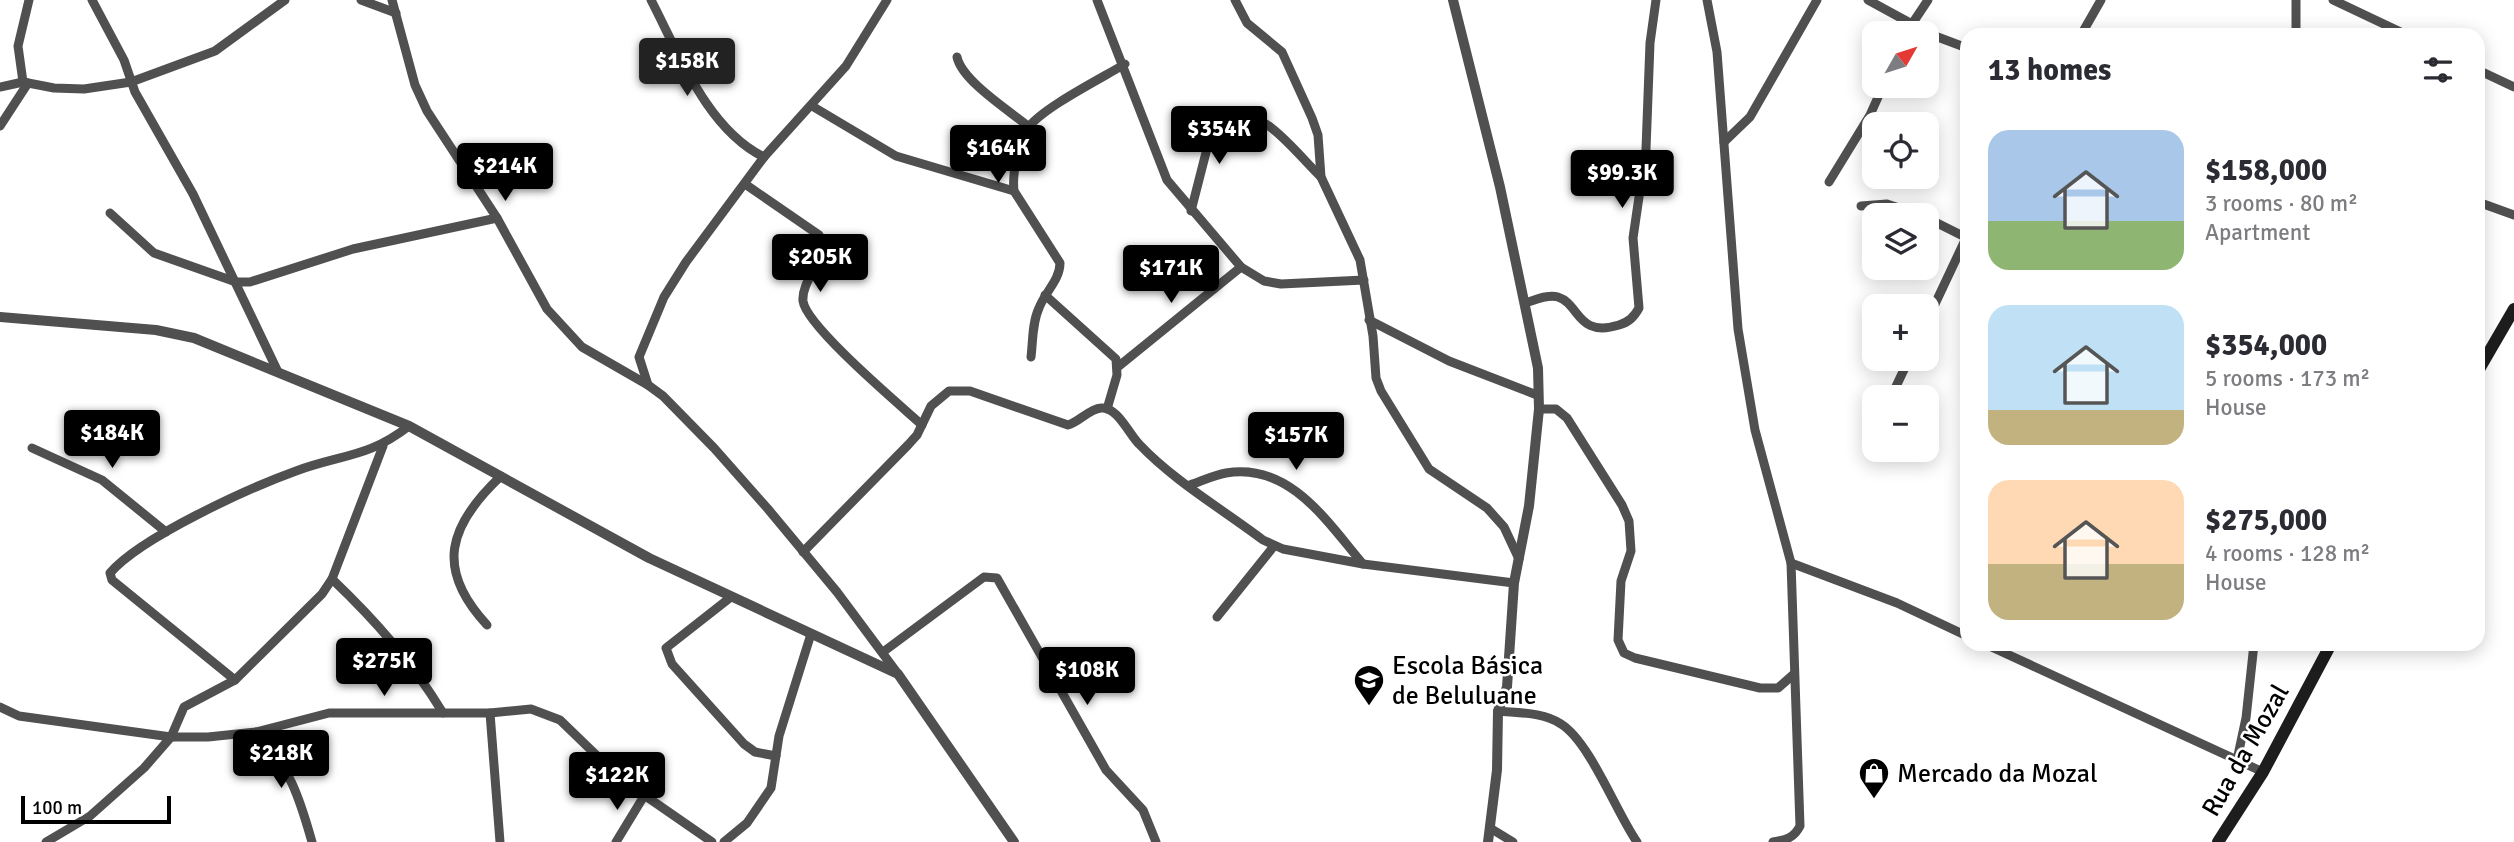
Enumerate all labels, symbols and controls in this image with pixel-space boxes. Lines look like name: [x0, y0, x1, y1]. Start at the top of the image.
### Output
north arrow: [1862, 21, 1939, 98]
map controls: [1862, 21, 1939, 462]
pin: $158K: [638, 38, 736, 98]
text: $158K: [655, 46, 719, 75]
icon: filters: [2419, 51, 2457, 89]
text: 13 homes: [1988, 52, 2111, 89]
pin: $354K: [1170, 106, 1268, 166]
button: locate: [1862, 112, 1939, 189]
text: $354K: [1187, 114, 1251, 143]
pin: $164K: [949, 125, 1047, 185]
text: $164K: [966, 133, 1030, 162]
pin: $214K: [456, 144, 554, 203]
pin: $99.3K: [1565, 150, 1679, 210]
text: $214K: [473, 151, 537, 180]
text: $158,000: [2205, 152, 2327, 189]
text: $99.3K: [1587, 158, 1657, 187]
icon: home: [2044, 158, 2128, 242]
text: 3 rooms · 80 m²: [2205, 189, 2358, 218]
button: layers: [1862, 203, 1939, 280]
text: Apartment: [2205, 218, 2310, 247]
pin: $205K: [771, 234, 869, 294]
text: $205K: [788, 242, 852, 271]
pin: $171K: [1122, 246, 1220, 305]
text: $171K: [1139, 253, 1203, 282]
button: +: [1862, 294, 1939, 371]
text: $354,000: [2205, 327, 2327, 364]
icon: home: [2044, 333, 2128, 417]
text: 5 rooms · 173 m²: [2205, 364, 2370, 393]
button: −: [1862, 385, 1939, 462]
text: House: [2205, 393, 2267, 422]
pin: $184K: [63, 410, 161, 470]
pin: $157K: [1247, 412, 1345, 472]
text: $184K: [80, 418, 144, 447]
text: $157K: [1264, 420, 1328, 449]
text: $275,000: [2205, 502, 2327, 539]
icon: home: [2044, 508, 2128, 592]
text: 4 rooms · 128 m²: [2205, 539, 2370, 568]
text: House: [2205, 568, 2267, 597]
pin: $275K: [335, 638, 433, 698]
text: $275K: [352, 646, 416, 675]
pin: $108K: [1038, 648, 1136, 707]
place label: Escola Básica de Beluluane: [1392, 650, 1543, 712]
text: $108K: [1055, 655, 1119, 684]
school or university icon: Escola Básica de Beluluane: [1352, 663, 1386, 707]
street label: Rua da Mozal: [2195, 679, 2297, 822]
pin: $218K: [232, 730, 330, 790]
text: $218K: [249, 738, 313, 767]
pin: $122K: [568, 752, 666, 812]
shop icon: Mercado da Mozal: [1857, 756, 1891, 800]
place label: Mercado da Mozal: [1897, 758, 2098, 790]
text: $122K: [585, 760, 649, 789]
scale bar: [21, 793, 172, 825]
text: 100 m: [32, 796, 82, 820]

